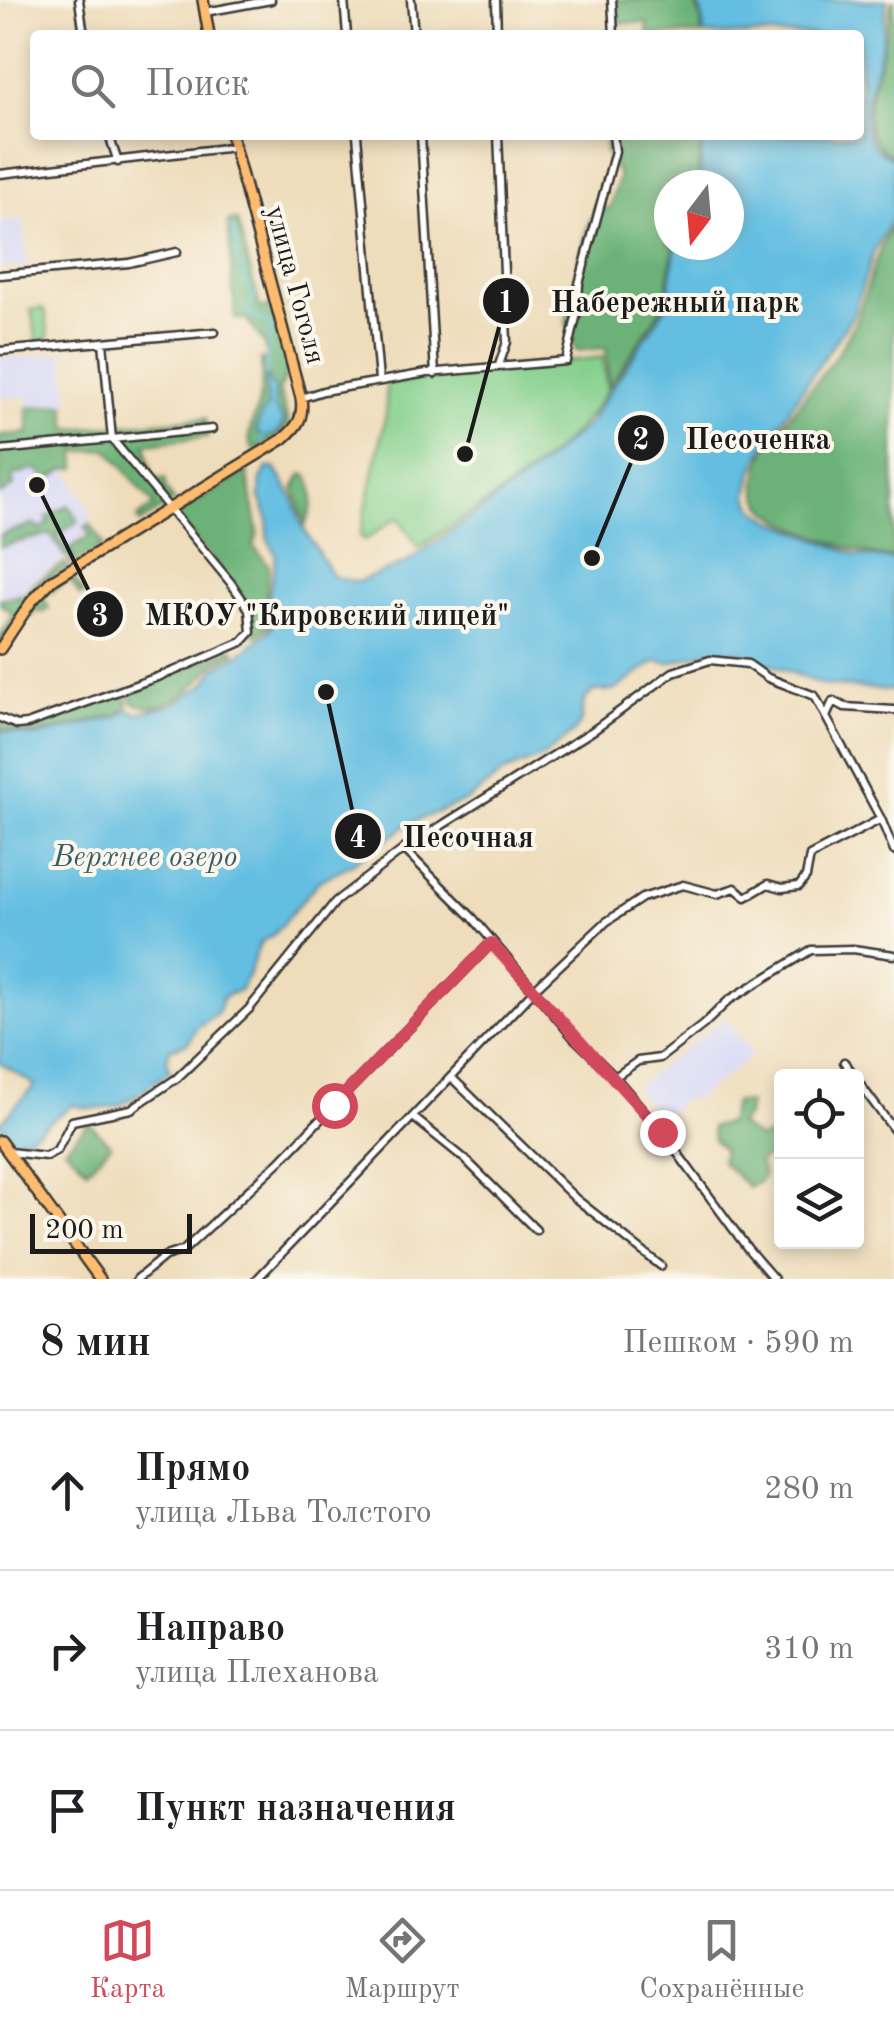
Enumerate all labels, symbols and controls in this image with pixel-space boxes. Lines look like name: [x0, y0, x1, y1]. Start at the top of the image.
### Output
search box: [30, 30, 864, 140]
icon: search: [65, 58, 120, 113]
text: Поиск: [145, 66, 250, 104]
north arrow: [654, 170, 744, 260]
street label: улица Гоголя: [259, 203, 329, 367]
callout: Набережный парк: [481, 271, 820, 331]
text: 1: [497, 289, 515, 319]
text: Набережный парк: [551, 289, 800, 319]
callout: Песоченка: [616, 408, 851, 468]
text: 2: [632, 426, 650, 456]
text: Песоченка: [685, 426, 831, 456]
callout: МКОУ "Кировский лицей": [75, 584, 529, 644]
text: 3: [91, 602, 109, 632]
text: МКОУ "Кировский лицей": [145, 602, 509, 632]
callout: Песочная: [333, 806, 554, 866]
text: 4: [349, 824, 367, 854]
text: Песочная: [402, 824, 534, 854]
water label: Верхнее озеро: [52, 843, 237, 873]
map controls: [774, 1069, 864, 1249]
button: locate: [774, 1069, 864, 1159]
route start: [312, 1083, 358, 1129]
route end: [640, 1110, 686, 1156]
button: layers: [774, 1159, 864, 1249]
scale bar: [30, 1209, 192, 1254]
text: 200 m: [45, 1217, 124, 1245]
text: 8 мин: [40, 1323, 151, 1365]
text: Пешком · 590 m: [622, 1328, 854, 1360]
text: Прямо: [135, 1451, 250, 1489]
icon: ahead: [40, 1463, 95, 1518]
text: 280 m: [764, 1474, 854, 1506]
text: улица Льва Толстого: [135, 1498, 432, 1530]
text: Направо: [135, 1611, 285, 1649]
icon: right: [40, 1623, 95, 1678]
text: 310 m: [764, 1634, 854, 1666]
text: улица Плеханова: [135, 1658, 379, 1690]
icon: arrive: [40, 1783, 95, 1838]
text: Пункт назначения: [135, 1791, 456, 1829]
tab: Карта: [90, 1913, 165, 2008]
tab: Маршрут: [345, 1913, 460, 2008]
tab: Сохранённые: [639, 1913, 804, 2008]

